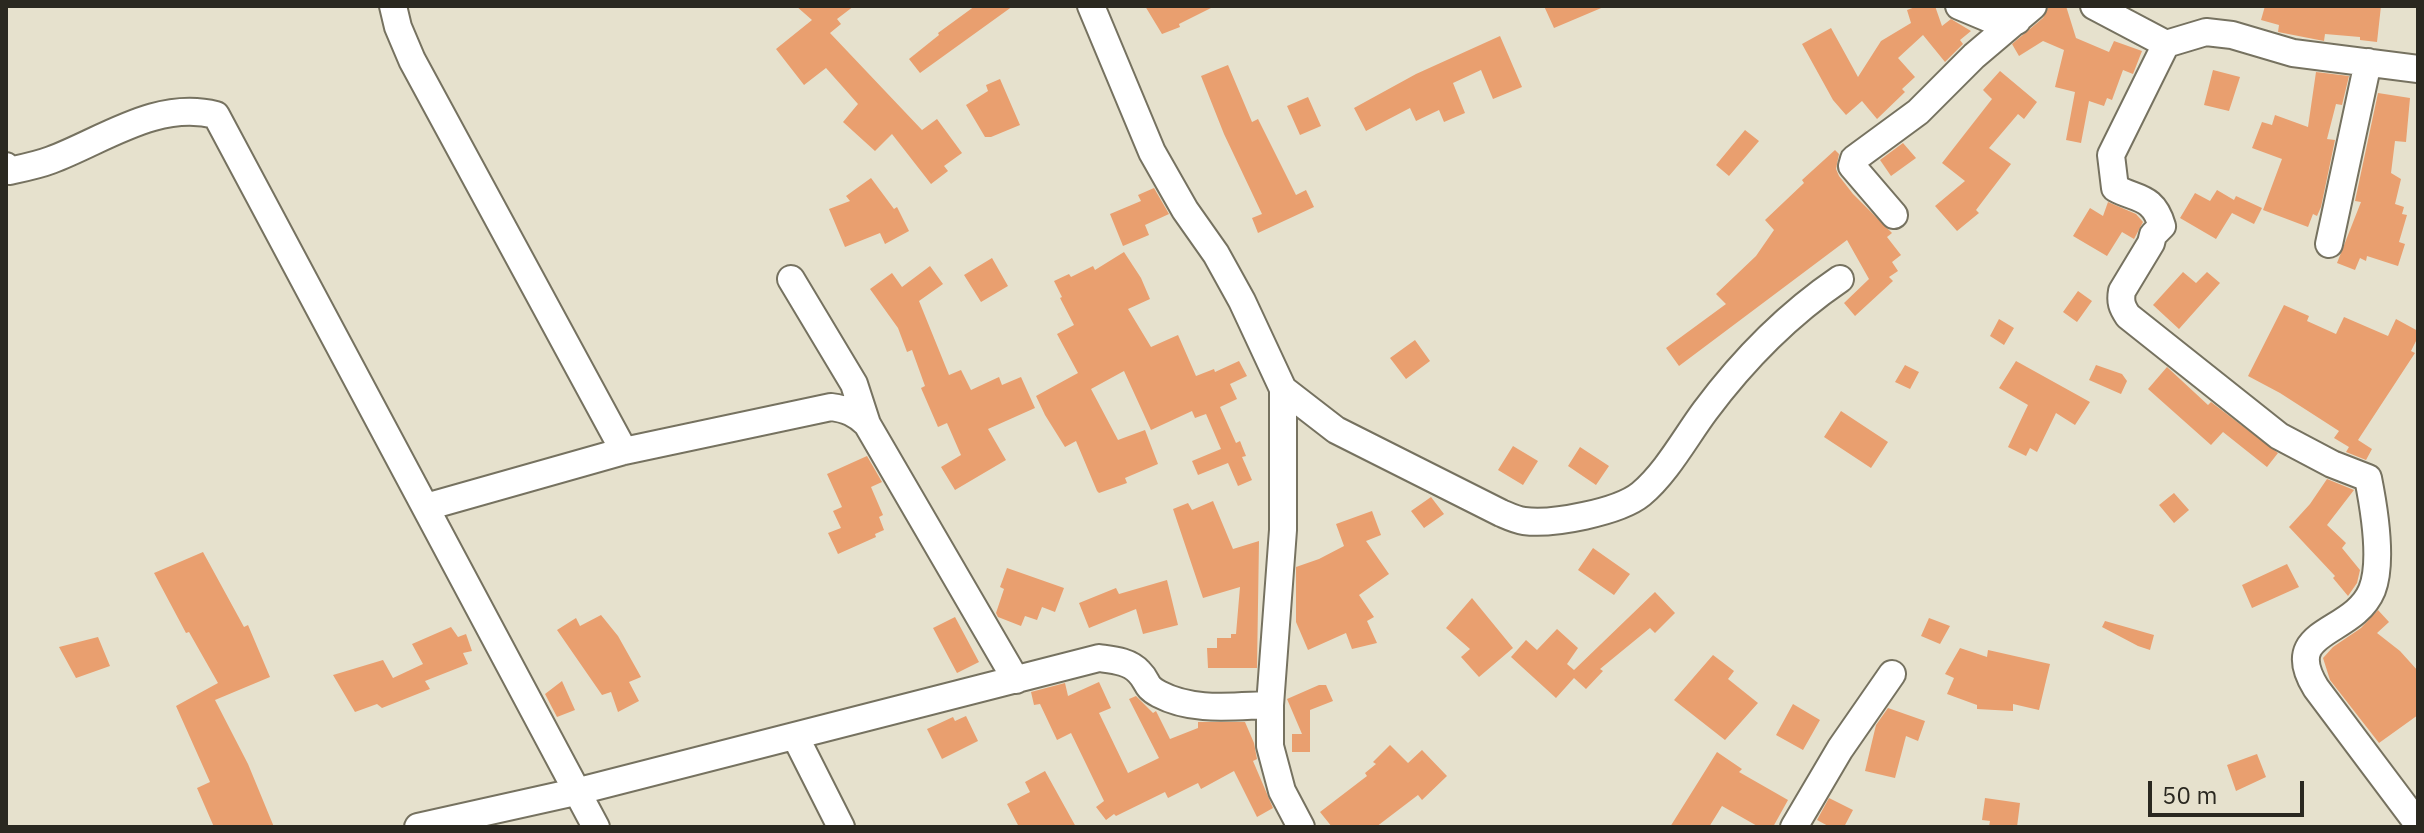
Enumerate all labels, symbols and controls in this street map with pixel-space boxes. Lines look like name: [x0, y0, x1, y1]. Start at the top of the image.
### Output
scale bar: [2152, 765, 2308, 815]
text: 50 m: [2162, 779, 2217, 811]

